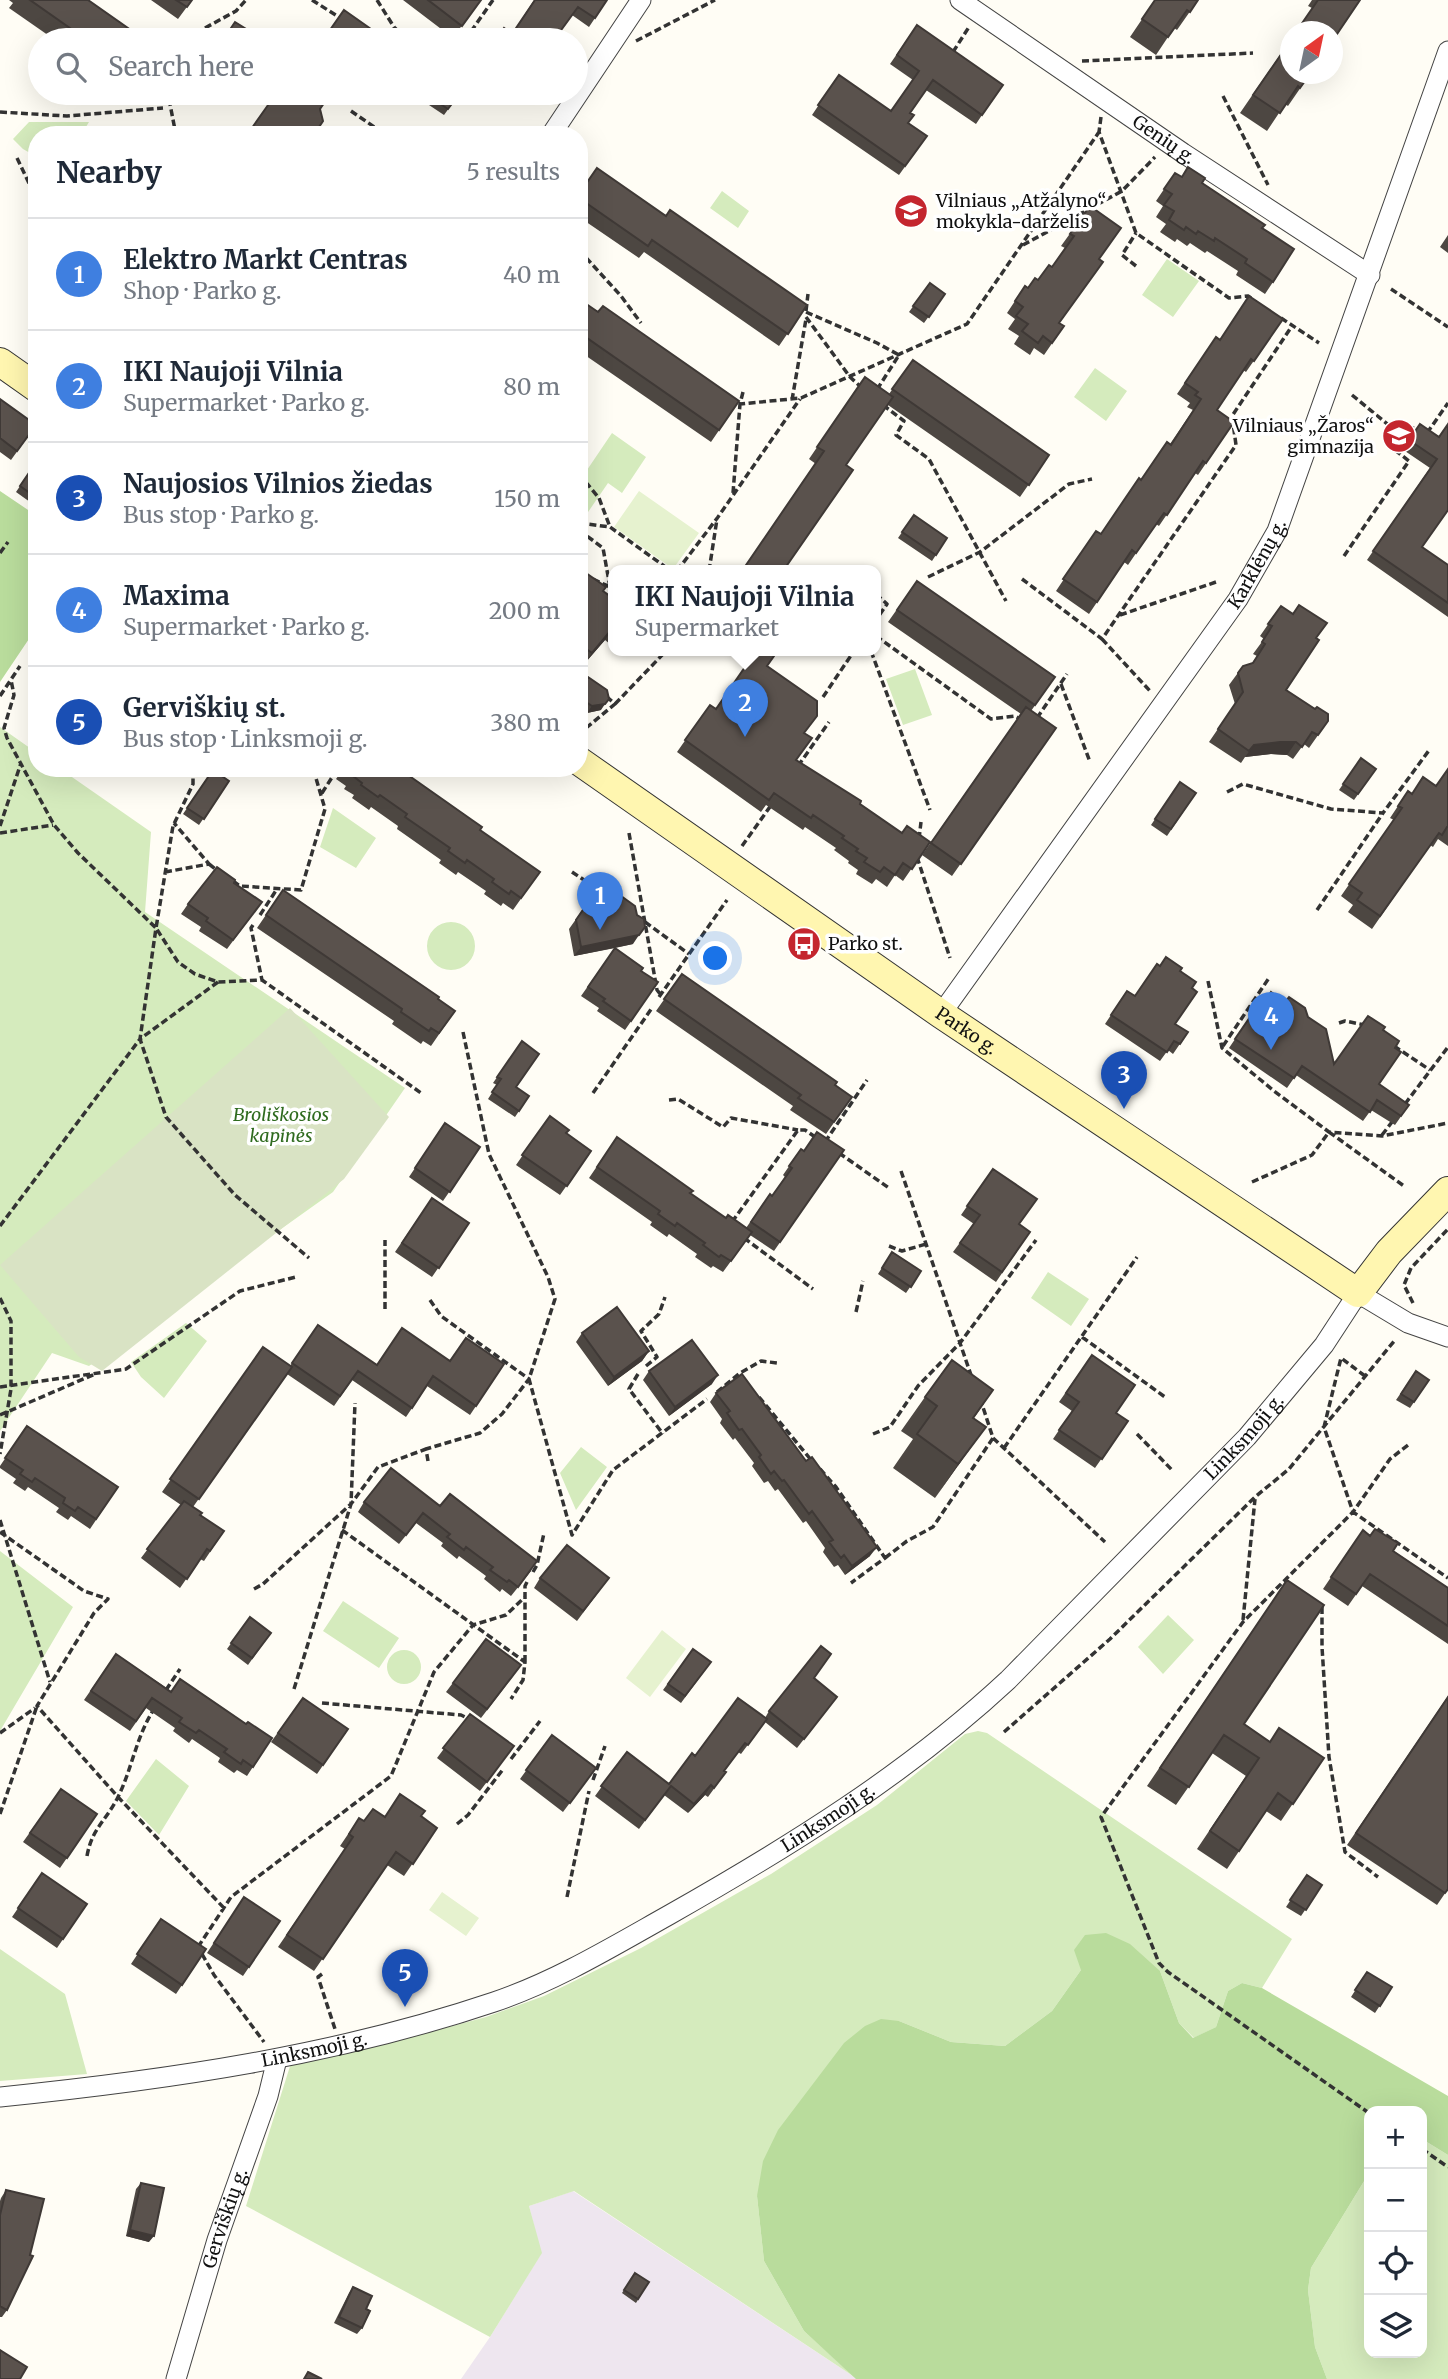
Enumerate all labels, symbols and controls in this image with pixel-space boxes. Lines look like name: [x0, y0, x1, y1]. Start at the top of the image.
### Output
north arrow: [1280, 21, 1343, 84]
search box: [28, 28, 588, 105]
icon: search: [52, 48, 90, 86]
text: Search here: [108, 50, 254, 83]
street label: Genių g.: [1128, 110, 1200, 169]
text: Nearby: [56, 153, 162, 191]
text: 5 results: [466, 157, 560, 186]
place label: Vilniaus „Atžalyno“ mokykla-darželis: [935, 189, 1106, 233]
school or university icon: Vilniaus „Atžalyno“ mokykla-darželis: [892, 192, 930, 230]
text: Elektro Markt Centras: [123, 243, 408, 276]
text: 1: [74, 260, 84, 289]
text: 40 m: [503, 260, 560, 289]
text: Shop · Parko g.: [123, 276, 282, 305]
text: IKI Naujoji Vilnia: [123, 355, 343, 388]
text: 2: [72, 372, 86, 401]
text: 80 m: [503, 372, 560, 401]
text: Supermarket · Parko g.: [123, 388, 370, 417]
place label: Vilniaus „Žaros“ gimnazija: [1232, 414, 1374, 458]
school or university icon: Vilniaus „Žaros“ gimnazija: [1380, 417, 1418, 455]
text: Naujosios Vilnios žiedas: [123, 467, 433, 500]
text: 3: [72, 484, 86, 513]
text: 150 m: [494, 484, 560, 513]
text: Bus stop · Parko g.: [123, 500, 319, 529]
street label: Karklėnų g.: [1223, 517, 1291, 613]
popup: [608, 565, 881, 656]
text: Maxima: [123, 579, 230, 612]
text: IKI Naujoji Vilnia: [634, 580, 855, 613]
text: 4: [72, 596, 86, 625]
text: 200 m: [489, 596, 560, 625]
text: Supermarket · Parko g.: [123, 612, 370, 641]
text: Supermarket: [634, 613, 779, 642]
pin: 2: [722, 679, 768, 737]
text: Gerviškių st.: [123, 691, 286, 724]
text: 5: [72, 708, 86, 737]
text: 380 m: [490, 708, 560, 737]
text: Bus stop · Linksmoji g.: [123, 724, 368, 753]
pin: 1: [577, 872, 623, 930]
bus stop icon: Parko st.: [785, 925, 823, 963]
place label: Parko st.: [828, 932, 903, 955]
your location: [698, 941, 732, 975]
pin: 4: [1248, 992, 1294, 1050]
street label: Parko g.: [931, 1002, 1002, 1059]
pin: 3: [1101, 1051, 1147, 1109]
park label: Broliškosios kapinės: [233, 1103, 329, 1147]
street label: Linksmoji g.: [1199, 1390, 1289, 1485]
street label: Linksmoji g.: [777, 1779, 879, 1857]
pin: 5: [382, 1949, 428, 2007]
street label: Linksmoji g.: [259, 2027, 369, 2072]
map controls: [1364, 2106, 1427, 2358]
button: +: [1364, 2106, 1427, 2169]
street label: Gerviškių g.: [197, 2165, 252, 2271]
button: −: [1364, 2169, 1427, 2232]
button: locate: [1364, 2232, 1427, 2295]
button: layers: [1364, 2295, 1427, 2358]

